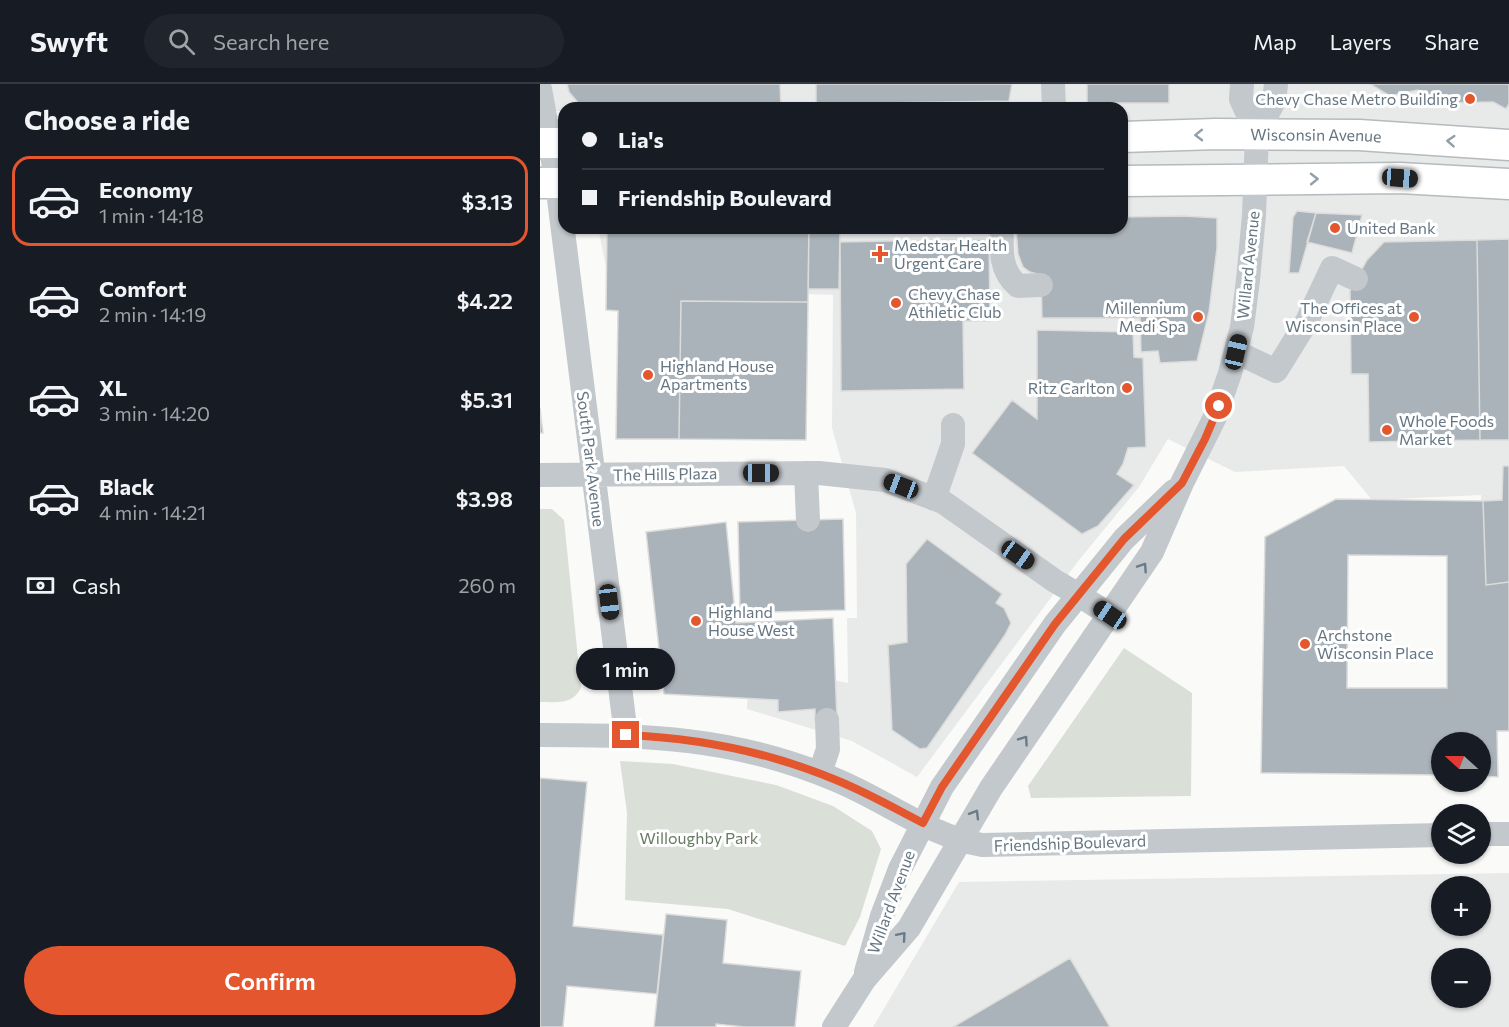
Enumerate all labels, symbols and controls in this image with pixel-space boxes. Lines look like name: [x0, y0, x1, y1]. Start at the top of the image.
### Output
search box: [144, 14, 564, 68]
text: Swyft: [30, 24, 108, 58]
icon: search: [165, 25, 198, 58]
text: Search here: [213, 28, 329, 55]
text: Map: [1253, 29, 1297, 54]
text: Layers: [1330, 29, 1392, 54]
text: Share: [1425, 29, 1479, 54]
place label: Chevy Chase Metro Building: [1255, 89, 1458, 108]
marker: Chevy Chase Metro Building: [1463, 92, 1477, 106]
text: Choose a ride: [24, 103, 190, 136]
street label: Wisconsin Avenue: [1250, 124, 1382, 145]
text: Lia's: [618, 126, 664, 153]
one-way arrow: [1194, 128, 1203, 141]
one-way arrow: [1446, 135, 1455, 148]
car: [1381, 168, 1419, 188]
one-way arrow: [1309, 173, 1318, 185]
icon: car: [27, 174, 81, 228]
text: Economy: [99, 176, 193, 203]
text: Friendship Boulevard: [618, 184, 832, 211]
text: $3.13: [462, 188, 513, 215]
text: 1 min · 14:18: [99, 203, 204, 227]
street label: Willard Avenue: [1232, 210, 1263, 320]
place label: United Bank: [1347, 218, 1436, 237]
marker: United Bank: [1328, 221, 1342, 235]
place label: Medstar Health Urgent Care: [894, 235, 1007, 272]
marker: Medstar Health Urgent Care: [871, 245, 889, 263]
icon: car: [27, 273, 81, 327]
text: Comfort: [99, 275, 187, 302]
place label: Chevy Chase Athletic Club: [908, 284, 1002, 321]
text: $4.22: [457, 287, 513, 314]
marker: Chevy Chase Athletic Club: [889, 296, 903, 310]
place label: Millennium Medi Spa: [1105, 298, 1186, 335]
place label: The Offices at Wisconsin Place: [1285, 298, 1402, 335]
text: 2 min · 14:19: [99, 302, 206, 326]
marker: Millennium Medi Spa: [1191, 310, 1205, 324]
marker: The Offices at Wisconsin Place: [1407, 310, 1421, 324]
car: [1223, 332, 1249, 372]
place label: Highland House Apartments: [660, 356, 774, 393]
marker: Highland House Apartments: [641, 368, 655, 382]
icon: car: [27, 372, 81, 426]
text: XL: [99, 374, 127, 401]
place label: Ritz Carlton: [1028, 378, 1115, 397]
marker: Ritz Carlton: [1120, 381, 1134, 395]
text: $5.31: [460, 386, 513, 413]
street label: South Park Avenue: [574, 390, 609, 528]
route start: [1205, 392, 1232, 419]
text: 3 min · 14:20: [99, 401, 210, 425]
place label: Whole Foods Market: [1399, 411, 1494, 448]
marker: Whole Foods Market: [1380, 423, 1394, 437]
street label: The Hills Plaza: [613, 463, 717, 484]
car: [743, 464, 779, 482]
icon: car: [27, 471, 81, 525]
car: [881, 471, 921, 501]
text: Black: [99, 473, 154, 500]
text: $3.98: [456, 485, 513, 512]
text: 4 min · 14:21: [99, 500, 206, 524]
car: [998, 537, 1038, 573]
one-way arrow: [1135, 563, 1147, 573]
icon: cash: [24, 569, 57, 602]
text: Cash: [72, 572, 121, 599]
text: 260 m: [458, 573, 516, 597]
car: [598, 583, 620, 621]
car: [1090, 597, 1130, 633]
place label: Highland House West: [708, 602, 795, 639]
marker: Highland House West: [689, 614, 703, 628]
place label: Archstone Wisconsin Place: [1317, 625, 1434, 662]
marker: Archstone Wisconsin Place: [1298, 637, 1312, 651]
callout: 1 min: [576, 648, 676, 690]
text: 1 min: [602, 657, 649, 681]
route end: [612, 721, 639, 748]
north arrow: [1431, 732, 1491, 792]
map controls: [1431, 732, 1491, 1008]
one-way arrow: [1017, 736, 1028, 747]
button: layers: [1431, 804, 1491, 864]
one-way arrow: [968, 810, 980, 820]
park label: Willoughby Park: [640, 828, 759, 847]
street label: Friendship Boulevard: [994, 830, 1146, 855]
street label: Willard Avenue: [863, 848, 918, 956]
button: +: [1431, 876, 1491, 936]
one-way arrow: [895, 932, 906, 943]
button: Confirm: [24, 946, 516, 1015]
button: −: [1431, 948, 1491, 1008]

